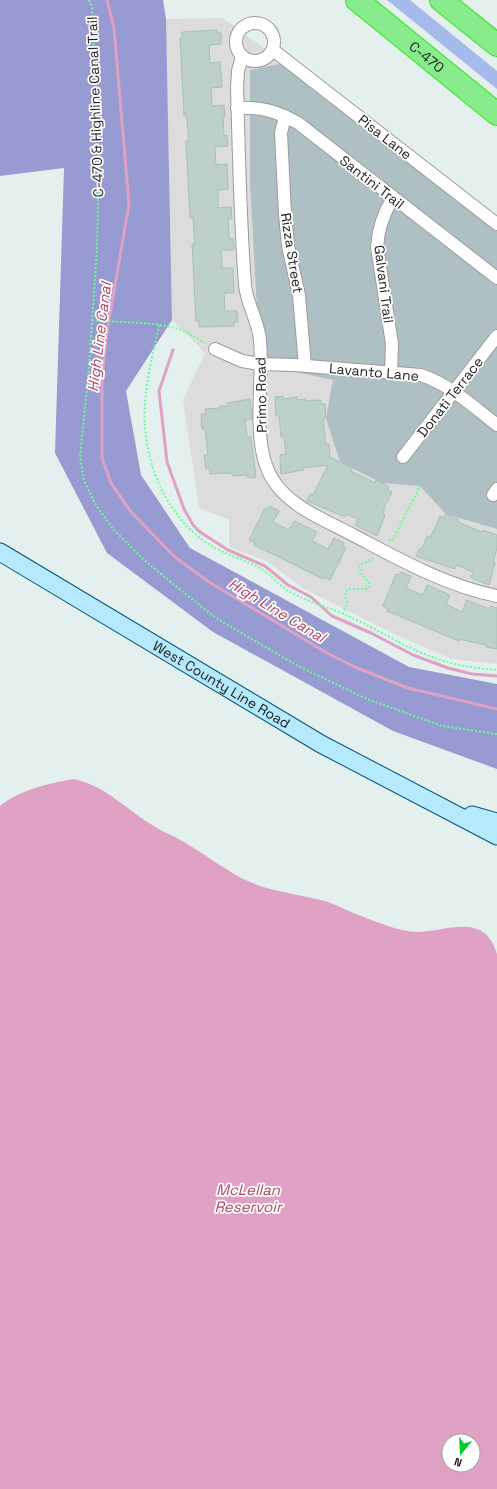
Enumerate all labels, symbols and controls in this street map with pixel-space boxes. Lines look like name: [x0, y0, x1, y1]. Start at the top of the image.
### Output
street label: C-470 & Highline Canal Trail: [83, 16, 107, 198]
street label: C-470: [405, 37, 448, 77]
street label: Pisa Lane: [354, 110, 416, 164]
street label: Santini Trail: [336, 151, 408, 213]
street label: Rizza Street: [277, 211, 307, 295]
street label: Galvani Trail: [370, 244, 398, 324]
water label: High Line Canal: [83, 279, 115, 393]
street label: Donati Terrace: [413, 353, 487, 441]
street label: Primo Road: [251, 357, 271, 433]
street label: Lavanto Lane: [328, 359, 420, 385]
water label: High Line Canal: [225, 574, 331, 648]
street label: West County Line Road: [149, 636, 293, 732]
water label: McLellan Reservoir: [214, 1180, 283, 1216]
north arrow: [441, 1433, 481, 1473]
text: N: [452, 1455, 464, 1470]

